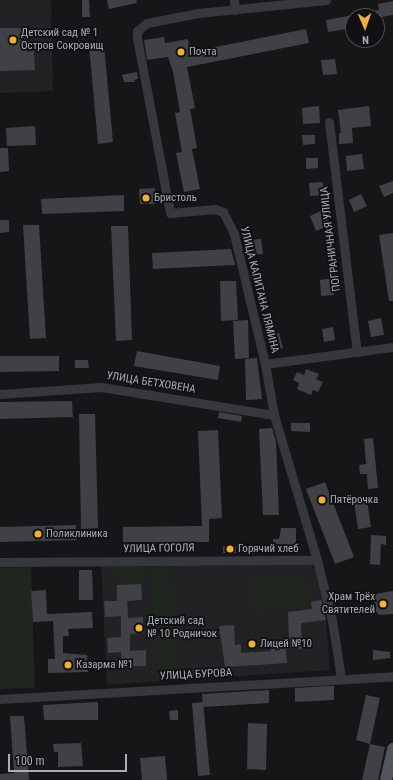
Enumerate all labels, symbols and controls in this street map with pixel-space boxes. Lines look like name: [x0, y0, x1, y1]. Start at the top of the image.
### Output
north arrow: [345, 8, 385, 48]
place label: Детский сад № 1 Остров Сокровищ: [21, 27, 103, 53]
text: N: [362, 33, 369, 46]
marker: Детский сад № 1 Остров Сокровищ: [8, 35, 18, 45]
place label: Почта: [189, 45, 216, 59]
marker: Почта: [176, 47, 186, 57]
street label: ПОГРАНИЧНАЯ УЛИЦА: [318, 186, 344, 292]
place label: Бристоль: [154, 191, 197, 205]
marker: Бристоль: [141, 193, 151, 203]
street label: УЛИЦА КАПИТАНА ЛЯМИНА: [237, 225, 281, 355]
street label: УЛИЦА БЕТХОВЕНА: [106, 369, 196, 397]
place label: Пятёрочка: [330, 493, 378, 507]
marker: Пятёрочка: [317, 495, 327, 505]
place label: Поликлиника: [46, 527, 108, 541]
marker: Поликлиника: [33, 529, 43, 539]
street label: УЛИЦА ГОГОЛЯ: [123, 542, 195, 556]
place label: Горячий хлеб: [238, 542, 299, 556]
marker: Горячий хлеб: [225, 544, 235, 554]
place label: Храм Трёх Святителей: [322, 591, 375, 617]
marker: Храм Трёх Святителей: [378, 599, 388, 609]
place label: Детский сад № 10 Родничок: [147, 615, 217, 641]
marker: Детский сад № 10 Родничок: [134, 623, 144, 633]
place label: Лицей №10: [260, 637, 312, 651]
marker: Лицей №10: [247, 639, 257, 649]
place label: Казарма №1: [76, 658, 133, 672]
marker: Казарма №1: [63, 660, 73, 670]
street label: УЛИЦА БУРОВА: [160, 667, 232, 683]
scale bar: [10, 746, 129, 772]
text: 100 m: [15, 754, 45, 768]

